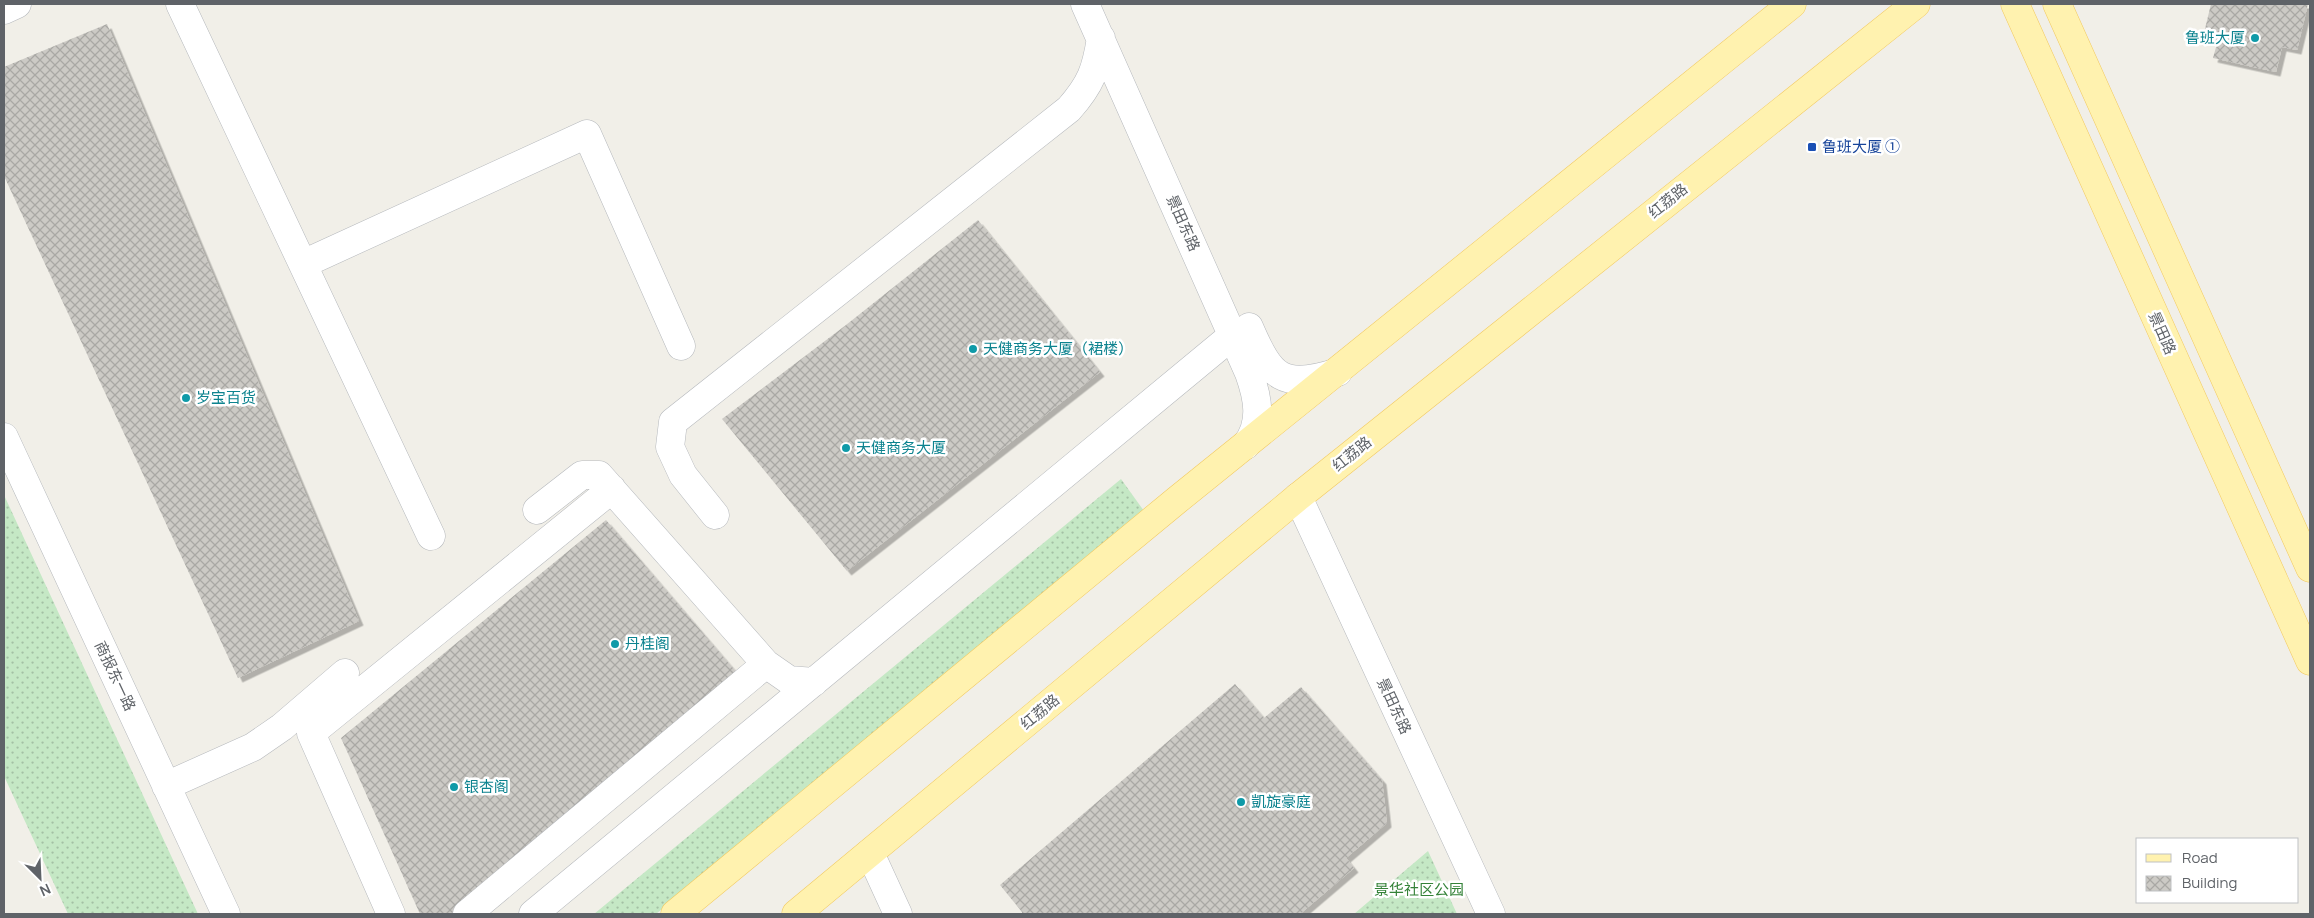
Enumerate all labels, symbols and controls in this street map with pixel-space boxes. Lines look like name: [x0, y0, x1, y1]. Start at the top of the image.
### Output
place label: 鲁班大厦: [2185, 27, 2245, 48]
marker: 鲁班大厦: [2249, 32, 2261, 44]
place label: 鲁班大厦 ①: [1822, 136, 1900, 157]
marker: 鲁班大厦 ①: [1806, 141, 1818, 153]
street label: 红荔路: [1644, 178, 1692, 223]
street label: 景田东路: [1162, 191, 1205, 254]
street label: 景田路: [2144, 308, 2181, 358]
place label: 天健商务大厦（裙楼）: [983, 338, 1133, 359]
marker: 天健商务大厦（裙楼）: [967, 343, 979, 355]
place label: 岁宝百货: [196, 387, 256, 408]
marker: 岁宝百货: [180, 392, 192, 404]
street label: 红荔路: [1328, 431, 1376, 476]
place label: 天健商务大厦: [856, 437, 946, 458]
marker: 天健商务大厦: [840, 442, 852, 454]
place label: 丹桂阁: [625, 633, 670, 654]
street label: 商报东一路: [90, 637, 141, 714]
marker: 丹桂阁: [609, 638, 621, 650]
street label: 景田东路: [1372, 674, 1417, 737]
street label: 红荔路: [1016, 689, 1064, 734]
place label: 银杏阁: [464, 776, 509, 797]
marker: 银杏阁: [448, 781, 460, 793]
place label: 凱旋豪庭: [1251, 791, 1311, 812]
marker: 凱旋豪庭: [1235, 796, 1247, 808]
legend: [2136, 838, 2299, 903]
text: Road: [2182, 847, 2218, 868]
north arrow: [15, 853, 65, 903]
text: Building: [2182, 872, 2237, 893]
park label: 景华社区公园: [1374, 879, 1464, 900]
text: N: [37, 880, 54, 901]

